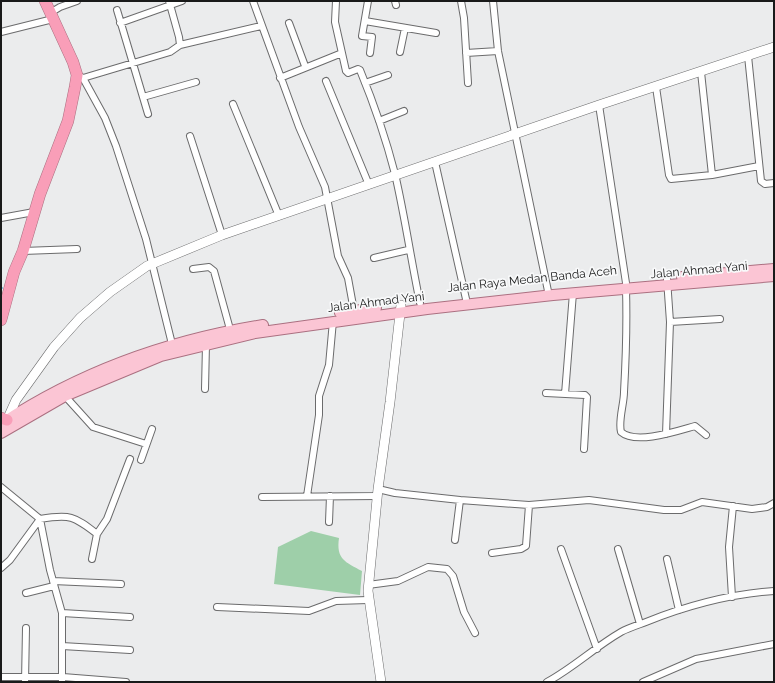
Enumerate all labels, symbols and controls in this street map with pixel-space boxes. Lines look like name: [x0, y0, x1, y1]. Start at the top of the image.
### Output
street label: Jalan Ahmad Yani: [650, 259, 748, 281]
street label: Jalan Raya Medan Banda Aceh: [447, 263, 617, 295]
street label: Jalan Ahmad Yani: [327, 289, 425, 315]

